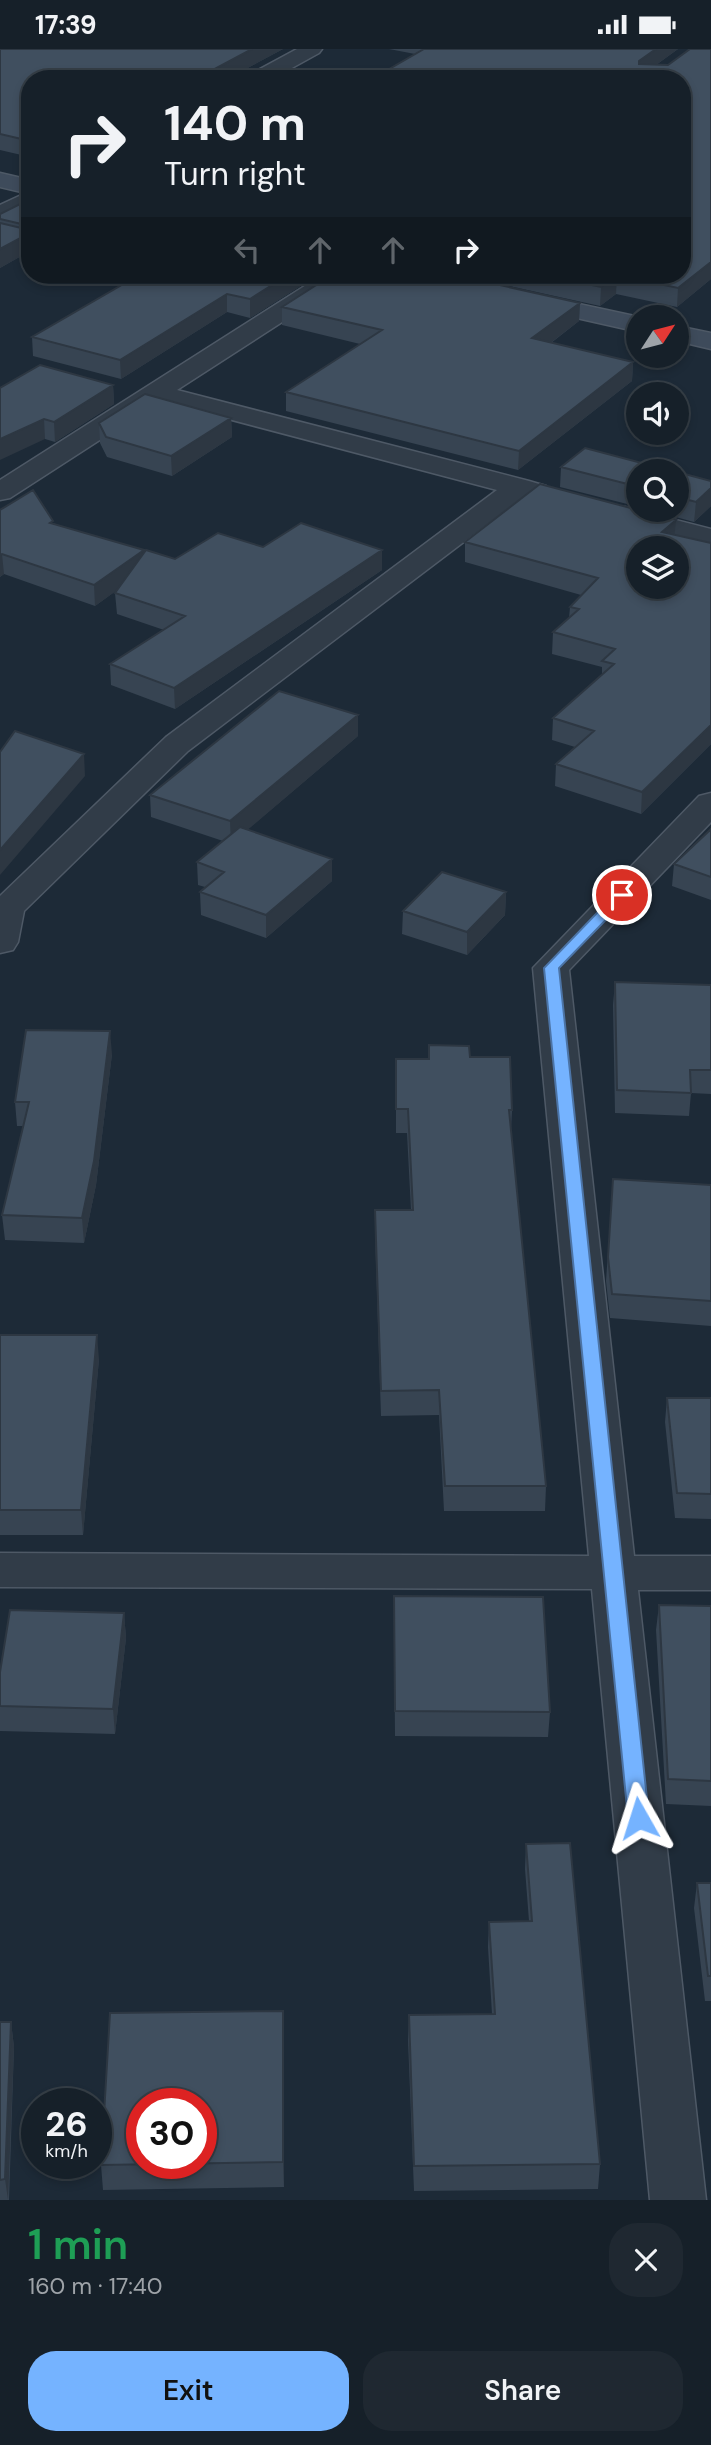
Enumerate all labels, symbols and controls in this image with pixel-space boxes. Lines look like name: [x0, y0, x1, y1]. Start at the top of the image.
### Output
text: 17:39: [35, 8, 97, 42]
text: 140 m: [164, 91, 306, 155]
icon: right: [49, 98, 140, 189]
text: Turn right: [164, 153, 306, 195]
icon: left: [228, 231, 266, 269]
icon: ahead: [301, 231, 339, 269]
icon: ahead: [374, 231, 412, 269]
icon: right: [447, 231, 485, 269]
north arrow: [626, 305, 690, 367]
map controls: [626, 305, 689, 599]
button: sound: [626, 382, 689, 445]
button: search: [626, 459, 689, 522]
button: layers: [626, 536, 689, 599]
pin: [592, 865, 652, 925]
icon: arrive: [603, 876, 641, 914]
position arrow: [602, 1781, 676, 1855]
speed limit sign: 30: [126, 2088, 217, 2179]
text: 26: [45, 2101, 88, 2147]
text: km/h: [45, 2139, 88, 2163]
text: 1 min: [28, 2217, 128, 2272]
button: close: [609, 2223, 683, 2297]
text: 160 m · 17:40: [28, 2271, 163, 2301]
button: Exit: [28, 2351, 349, 2431]
button: Share: [363, 2351, 683, 2431]

